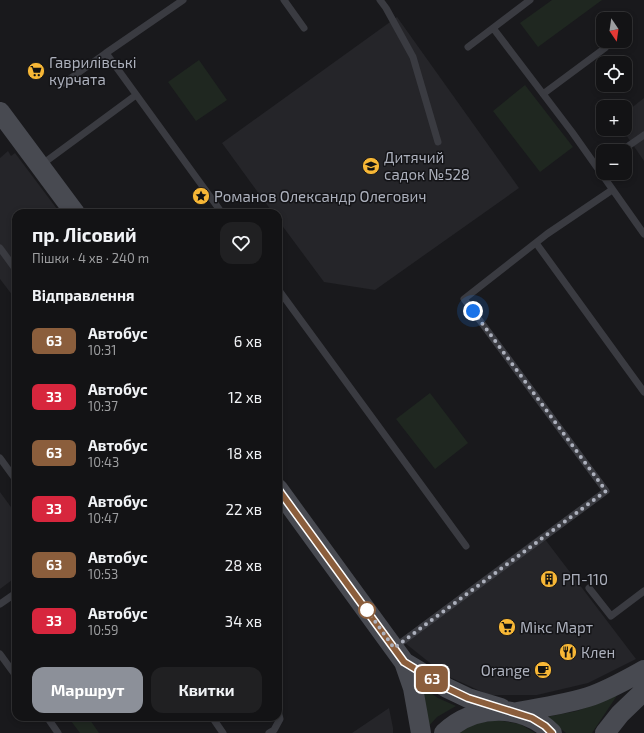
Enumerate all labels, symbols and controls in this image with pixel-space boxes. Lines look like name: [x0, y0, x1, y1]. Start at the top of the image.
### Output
north arrow: [596, 12, 632, 48]
map controls: [596, 12, 632, 180]
place label: Гаврилівські курчата: [49, 53, 137, 89]
button: locate: [596, 56, 632, 92]
supermarket icon: Гаврилівські курчата: [26, 61, 46, 81]
button: +: [596, 100, 632, 136]
button: −: [596, 144, 632, 180]
place label: Дитячий садок №528: [384, 148, 470, 183]
school or university icon: Дитячий садок №528: [361, 156, 381, 176]
place icon: Романов Олександр Олегович: [191, 186, 211, 206]
place label: Романов Олександр Олегович: [214, 187, 426, 205]
button: heart: [220, 222, 262, 264]
text: пр. Лісовий: [32, 223, 137, 246]
text: Пішки · 4 хв · 240 m: [32, 250, 149, 266]
text: Відправлення: [32, 286, 134, 304]
your location: [463, 301, 483, 321]
text: Автобус: [88, 324, 148, 342]
text: 63: [46, 332, 62, 349]
text: 6 хв: [234, 332, 262, 350]
text: 10:31: [88, 342, 116, 358]
text: Автобус: [88, 380, 148, 398]
text: 33: [46, 388, 62, 405]
text: 12 хв: [228, 388, 262, 406]
text: 10:37: [88, 398, 118, 414]
text: Автобус: [88, 436, 148, 454]
text: 63: [46, 444, 62, 461]
text: 18 хв: [227, 444, 262, 462]
text: 10:43: [88, 454, 119, 470]
text: Автобус: [88, 492, 148, 510]
text: 33: [46, 500, 62, 517]
text: 22 хв: [226, 500, 262, 518]
text: 10:47: [88, 510, 119, 526]
text: Автобус: [88, 548, 148, 566]
text: 63: [46, 556, 62, 573]
text: 28 хв: [225, 556, 262, 574]
text: 10:53: [88, 566, 118, 582]
building icon: РП-110: [539, 569, 559, 589]
place label: РП-110: [562, 570, 608, 588]
unlabelled marker: [358, 601, 376, 619]
text: Автобус: [88, 604, 148, 622]
text: 33: [46, 612, 62, 629]
text: 34 хв: [225, 612, 262, 630]
supermarket icon: Мікс Март: [497, 617, 517, 637]
place label: Мікс Март: [520, 618, 593, 636]
text: 10:59: [88, 622, 119, 638]
restaurant icon: Клен: [558, 642, 578, 662]
place label: Клен: [581, 643, 615, 661]
cafe icon: Orange: [533, 660, 553, 680]
place label: Orange: [481, 661, 530, 679]
line badge: 63: [414, 666, 450, 692]
button: Маршрут: [32, 667, 143, 713]
button: Квитки: [151, 667, 262, 713]
text: 63: [424, 670, 440, 687]

